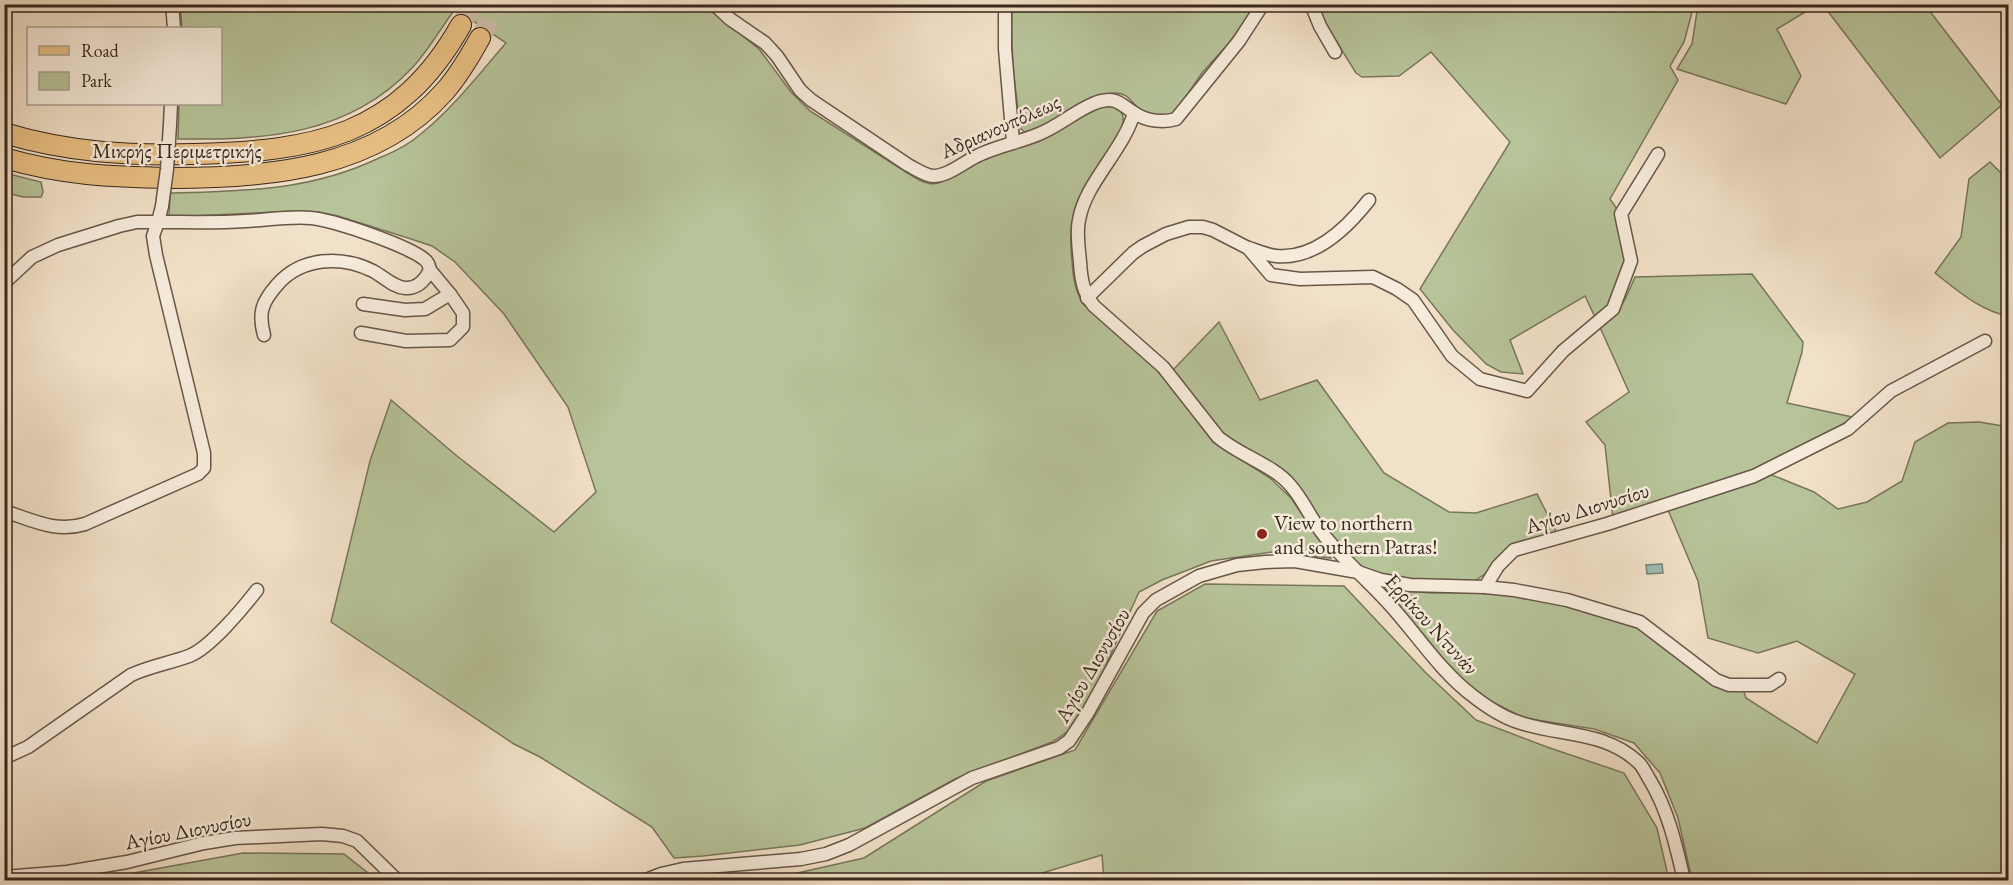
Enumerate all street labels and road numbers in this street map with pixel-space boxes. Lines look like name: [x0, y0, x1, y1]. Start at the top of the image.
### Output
street label: Αδριανουπόλεως: [935, 88, 1064, 165]
street label: Μικρής Περιμετρικής: [92, 137, 262, 164]
street label: Αγίου Διονυσίου: [1521, 476, 1652, 540]
street label: Ερρίκου Ντυνάν: [1379, 568, 1485, 680]
street label: Αγίου Διονυσίου: [1048, 603, 1136, 728]
street label: Αγίου Διονυσίου: [122, 805, 253, 856]

